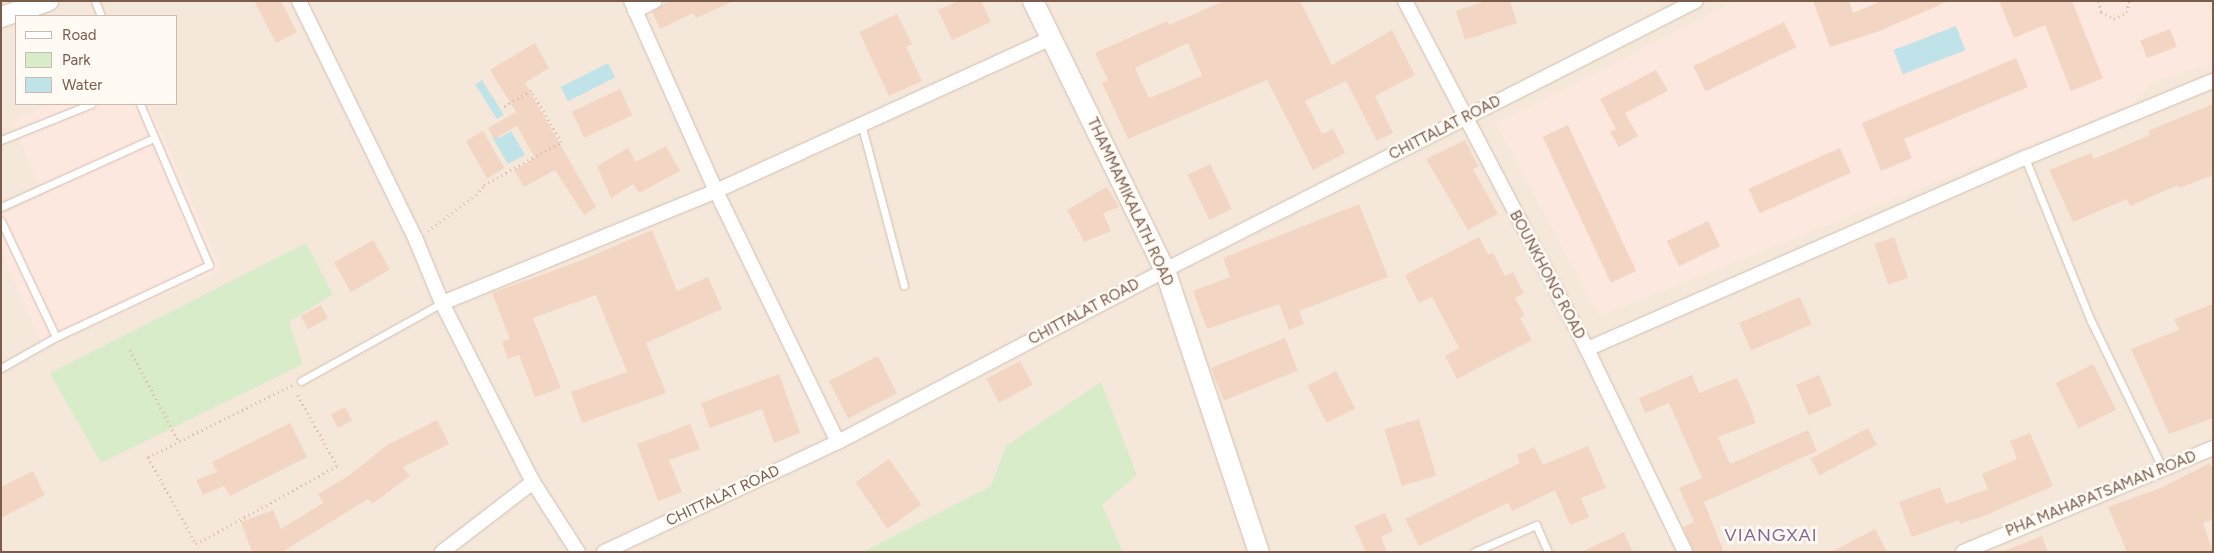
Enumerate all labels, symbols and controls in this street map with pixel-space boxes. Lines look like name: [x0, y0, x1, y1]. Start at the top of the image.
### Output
legend: [15, 15, 178, 105]
text: Road: [62, 26, 97, 44]
text: Park: [62, 51, 91, 69]
text: Water: [62, 76, 102, 94]
street label: CHITTALAT ROAD: [1386, 92, 1504, 164]
street label: THAMMAMIKALATH ROAD: [1083, 115, 1177, 289]
street label: BOUNKHONG ROAD: [1505, 208, 1589, 342]
street label: CHITTALAT ROAD: [1025, 275, 1143, 349]
street label: PHA MAHAPATSAMAN ROAD: [2003, 447, 2199, 541]
street label: CHITTALAT ROAD: [663, 462, 783, 530]
district label: VIANGXAI: [1723, 524, 1819, 546]

